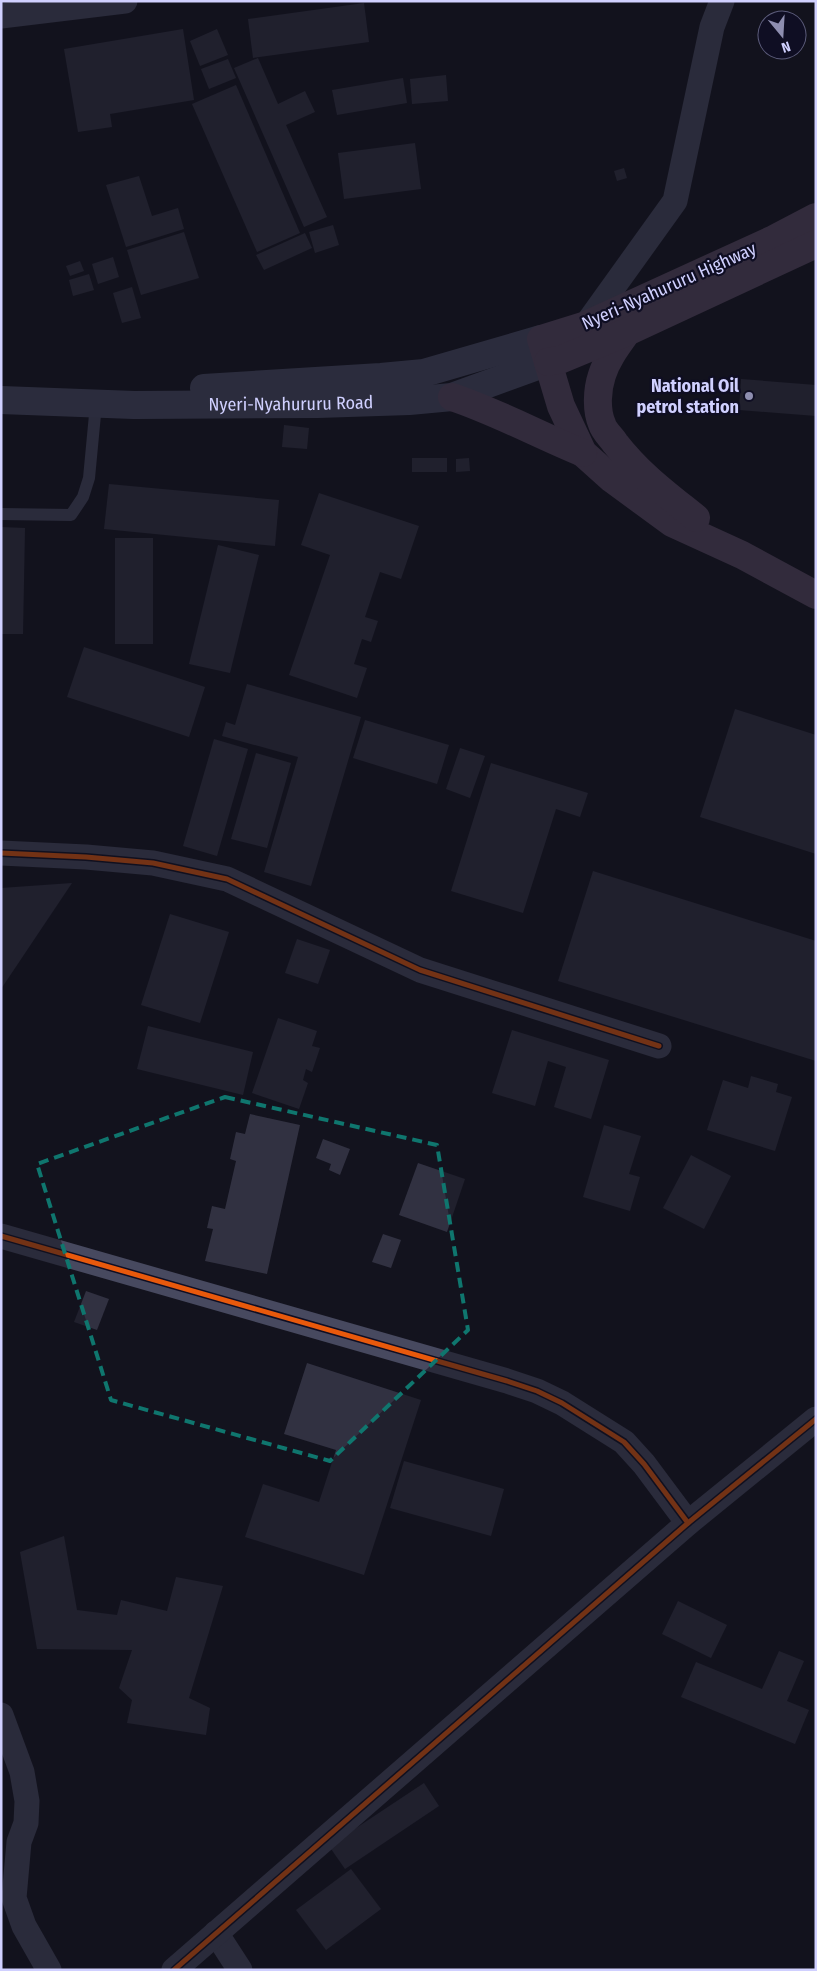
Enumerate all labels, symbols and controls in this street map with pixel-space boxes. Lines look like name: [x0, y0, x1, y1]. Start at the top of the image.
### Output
north arrow: [757, 10, 807, 60]
text: N: [779, 38, 792, 56]
street label: Nyeri-Nyahururu Highway: [578, 238, 760, 334]
place label: National Oil petrol station: [636, 375, 739, 418]
marker: National Oil petrol station: [743, 390, 755, 402]
street label: Nyeri-Nyahururu Road: [208, 391, 374, 416]

